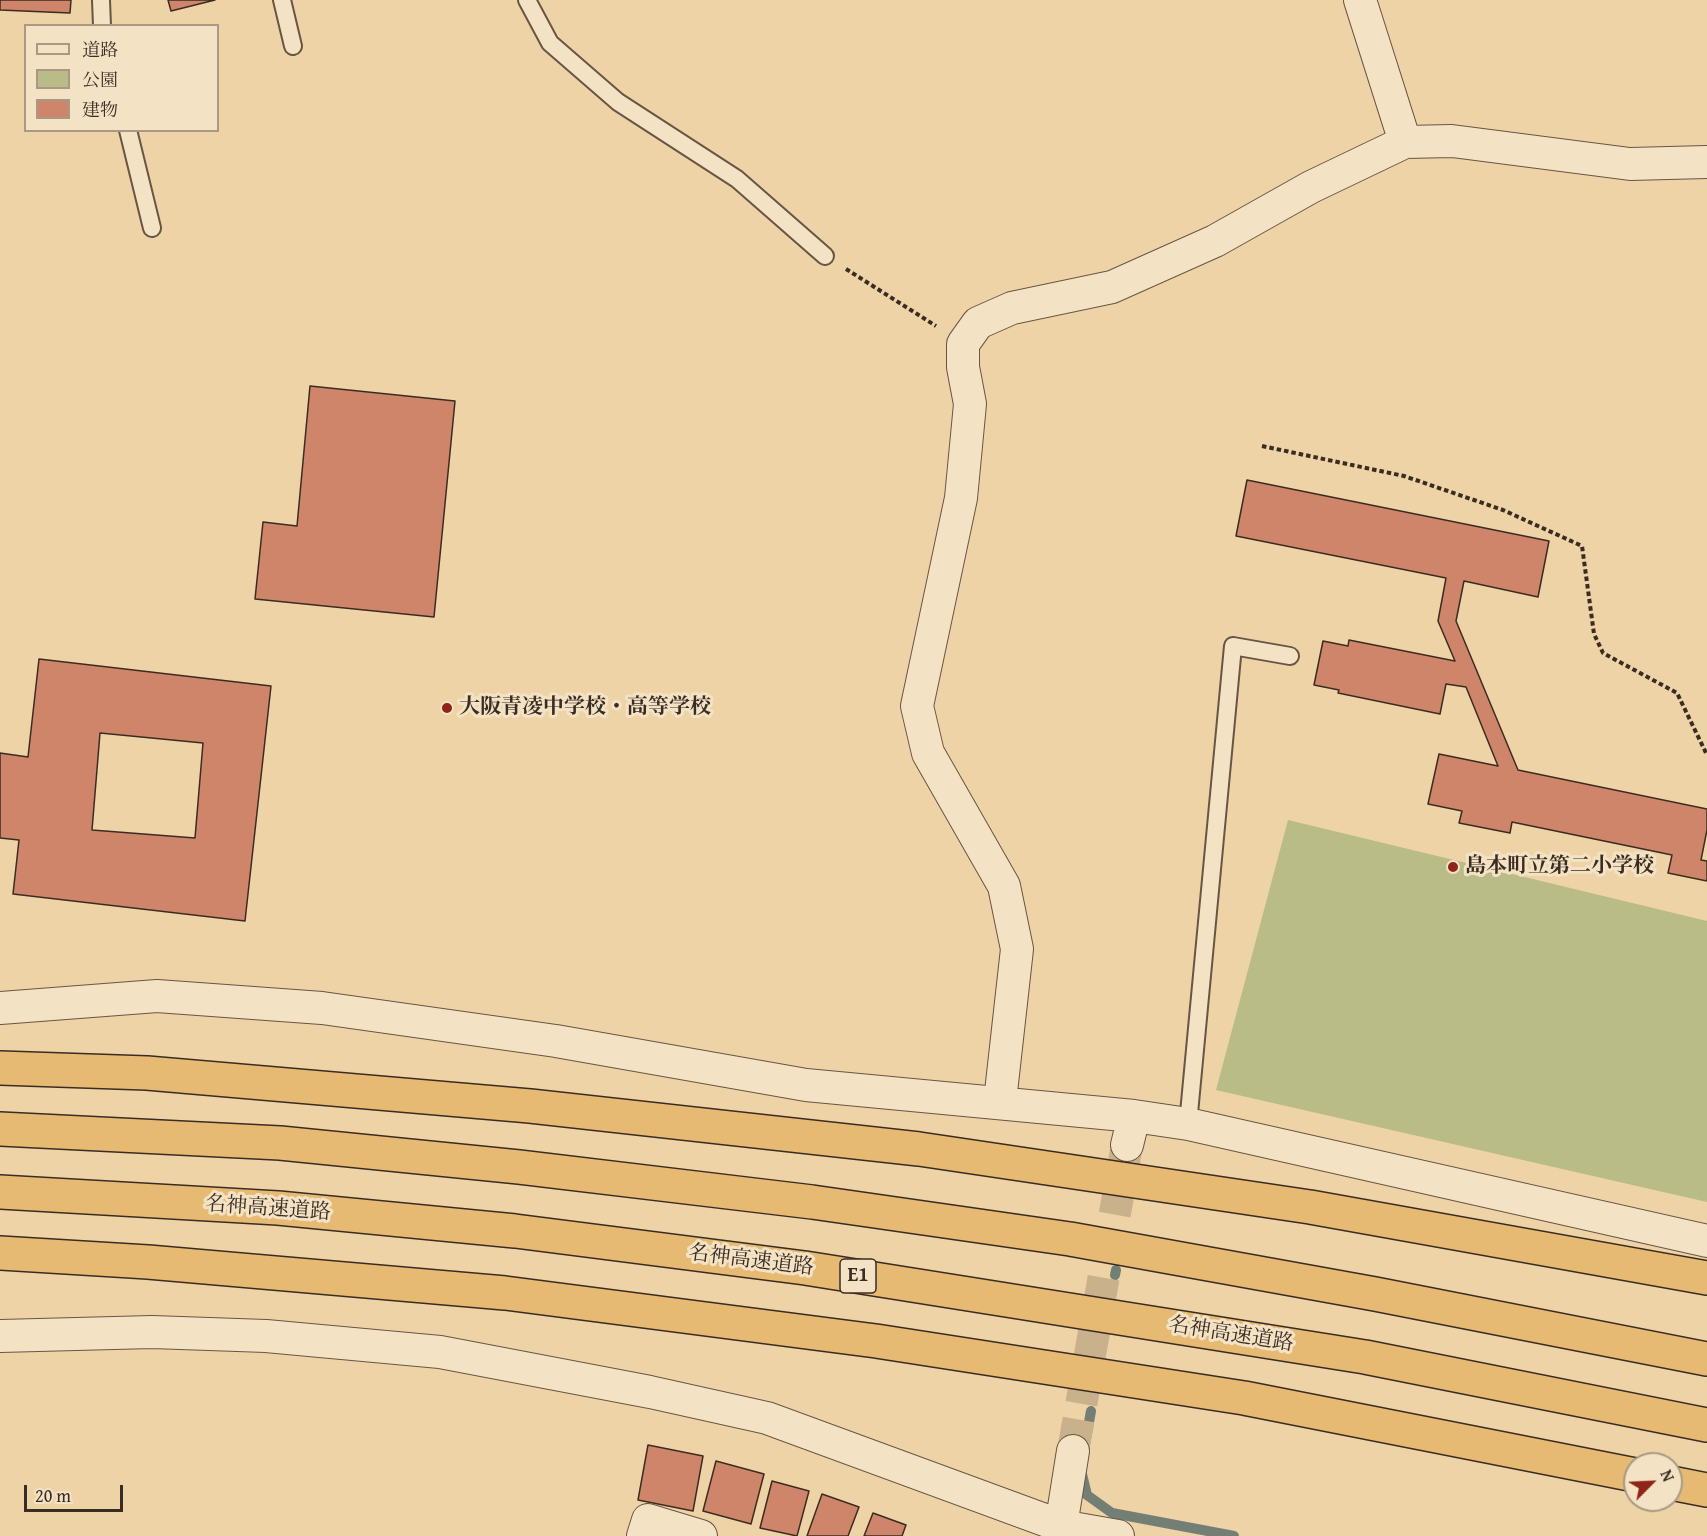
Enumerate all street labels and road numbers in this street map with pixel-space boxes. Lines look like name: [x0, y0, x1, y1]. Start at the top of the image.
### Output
street label: 名神高速道路: [204, 1192, 332, 1226]
street label: 名神高速道路: [687, 1241, 815, 1281]
road number: E1: [840, 1259, 876, 1293]
street label: 名神高速道路: [1167, 1313, 1295, 1357]

